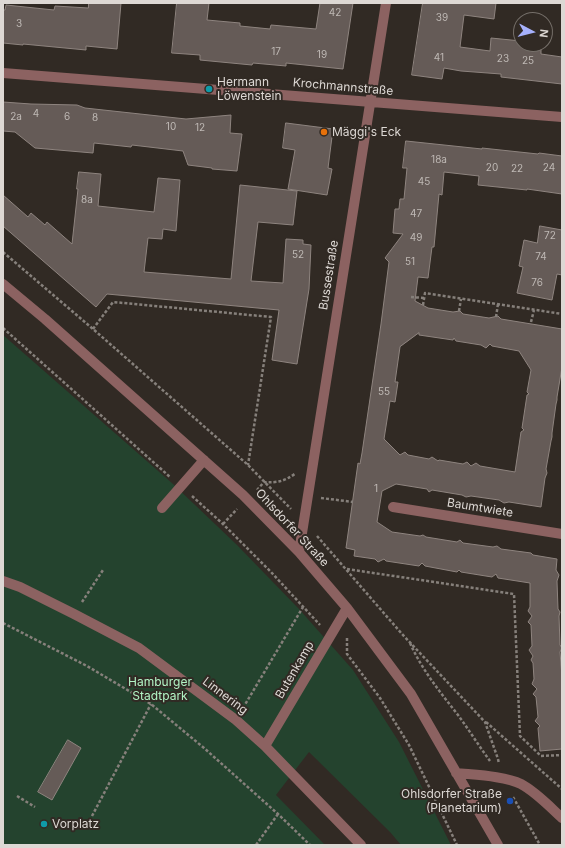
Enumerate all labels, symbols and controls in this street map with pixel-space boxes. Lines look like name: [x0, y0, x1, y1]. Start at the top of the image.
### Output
house number: 42: [329, 7, 341, 19]
house number: 39: [436, 12, 448, 24]
north arrow: [513, 12, 553, 52]
house number: 3: [16, 18, 22, 30]
text: N: [536, 28, 551, 38]
house number: 17: [271, 46, 281, 58]
house number: 19: [317, 49, 327, 61]
house number: 41: [434, 52, 444, 64]
house number: 23: [497, 53, 509, 65]
house number: 25: [522, 55, 534, 67]
place label: Hermann Löwenstein: [217, 75, 282, 103]
street label: Krochmannstraße: [292, 75, 394, 99]
marker: Hermann Löwenstein: [204, 84, 214, 94]
house number: 4: [33, 108, 39, 120]
house number: 2a: [10, 111, 22, 123]
house number: 6: [64, 111, 70, 123]
house number: 8: [92, 112, 98, 124]
house number: 10: [166, 121, 176, 133]
house number: 12: [195, 122, 205, 134]
place label: Mäggi's Eck: [332, 125, 401, 139]
marker: Mäggi's Eck: [319, 127, 329, 137]
house number: 18a: [431, 154, 447, 166]
house number: 20: [486, 162, 498, 174]
house number: 24: [543, 162, 555, 174]
house number: 22: [511, 163, 523, 175]
house number: 45: [418, 176, 430, 188]
house number: 8a: [81, 194, 93, 206]
house number: 47: [410, 208, 422, 220]
house number: 72: [544, 230, 556, 242]
house number: 49: [410, 232, 422, 244]
street label: Bussestraße: [316, 239, 342, 311]
house number: 52: [292, 249, 304, 261]
house number: 74: [535, 251, 547, 263]
house number: 51: [405, 256, 415, 268]
house number: 76: [531, 277, 543, 289]
house number: 55: [378, 386, 390, 398]
house number: 1: [374, 483, 378, 495]
street label: Ohlsdorfer Straße: [252, 486, 332, 570]
street label: Baumtwiete: [446, 496, 514, 520]
street label: Butenkamp: [273, 639, 317, 701]
street label: Linnering: [200, 674, 250, 718]
park label: Hamburger Stadtpark: [128, 675, 192, 703]
place label: Ohlsdorfer Straße (Planetarium): [401, 787, 502, 815]
marker: Ohlsdorfer Straße (Planetarium): [505, 796, 515, 806]
place label: Vorplatz: [52, 817, 99, 831]
marker: Vorplatz: [39, 819, 49, 829]

